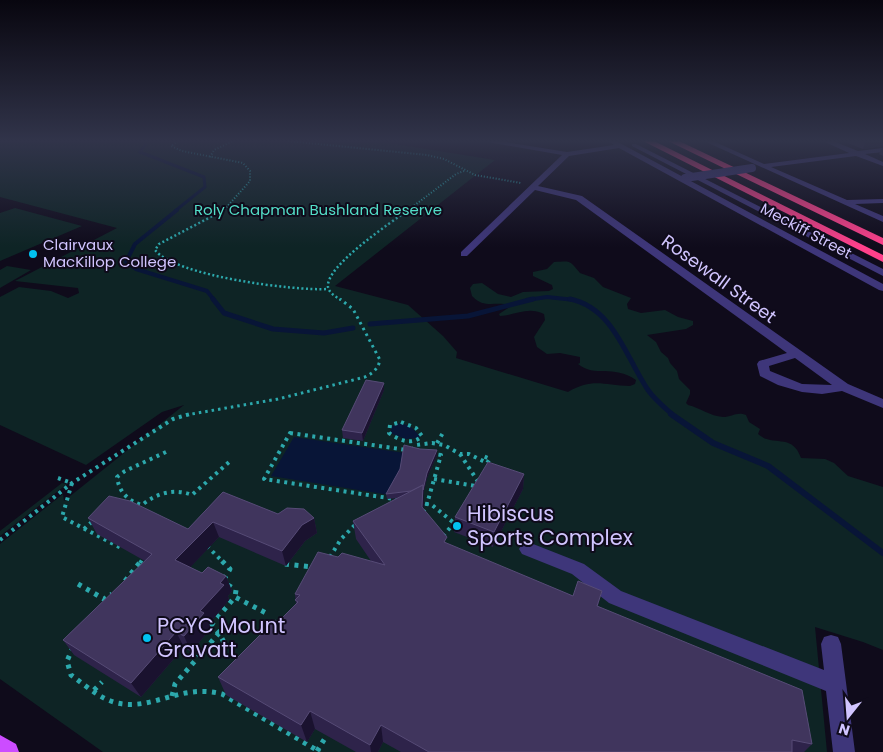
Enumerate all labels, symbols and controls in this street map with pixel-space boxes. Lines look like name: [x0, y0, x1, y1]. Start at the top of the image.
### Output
street label: Meckiff Street: [757, 198, 856, 263]
park label: Roly Chapman Bushland Reserve: [194, 199, 442, 220]
street label: Rosewall Street: [657, 228, 782, 329]
place label: Clairvaux MacKillop College: [43, 234, 176, 272]
marker: Clairvaux MacKillop College: [27, 248, 39, 260]
place label: Hibiscus Sports Complex: [467, 499, 633, 552]
marker: Hibiscus Sports Complex: [451, 520, 463, 532]
place label: PCYC Mount Gravatt: [157, 611, 286, 664]
marker: PCYC Mount Gravatt: [141, 632, 153, 644]
north arrow: [823, 692, 873, 742]
text: N: [836, 718, 852, 741]

